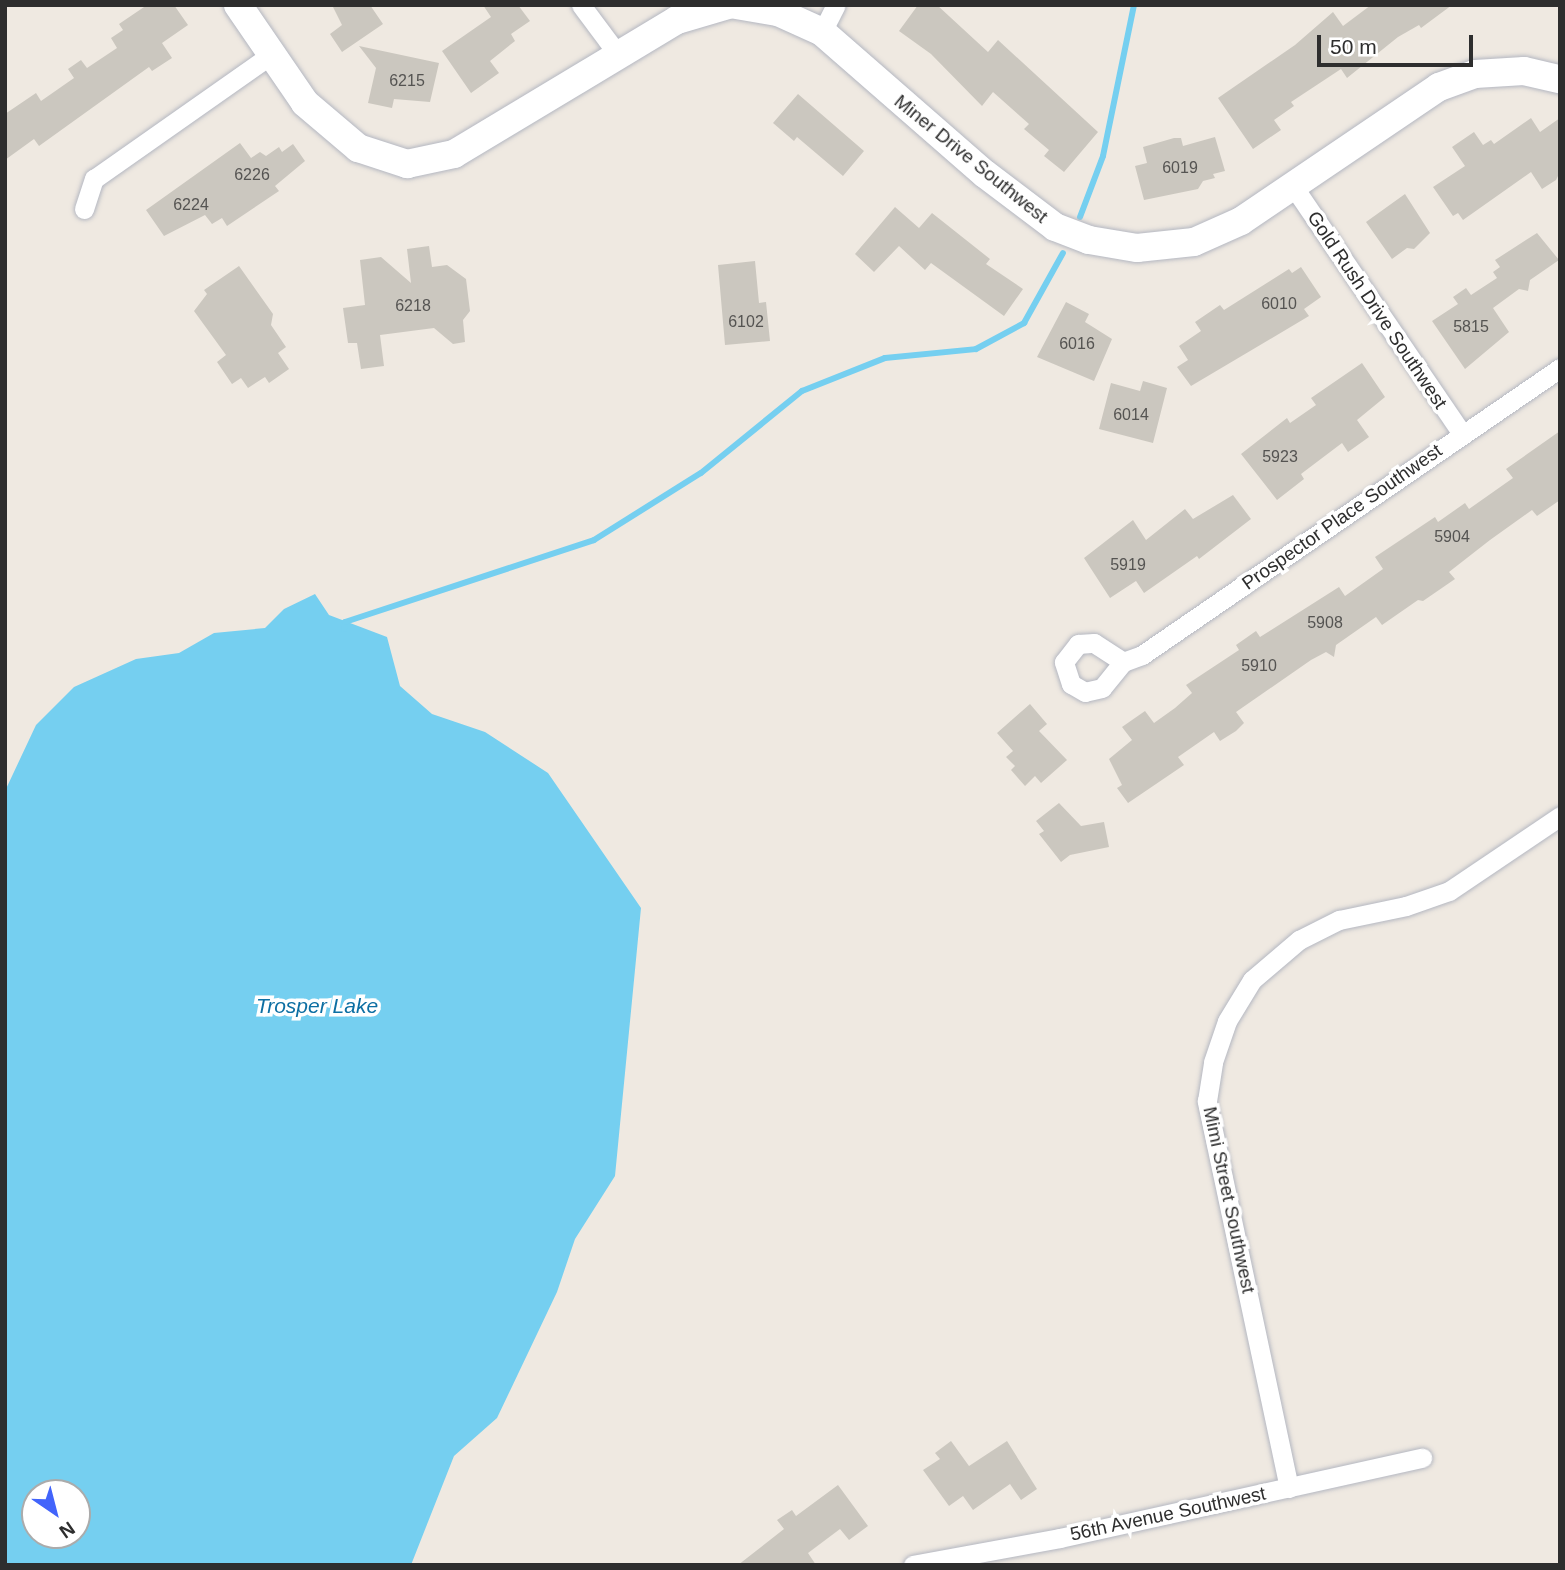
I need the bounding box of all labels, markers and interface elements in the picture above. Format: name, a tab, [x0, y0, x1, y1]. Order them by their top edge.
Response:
scale bar	[1320, 21, 1476, 65]
text: 50 m	[1330, 35, 1377, 58]
house number: 6215	[389, 71, 425, 91]
street label: Miner Drive Southwest	[890, 90, 1052, 228]
house number: 6019	[1162, 158, 1198, 178]
house number: 6226	[234, 165, 270, 185]
house number: 6224	[173, 195, 209, 215]
street label: Gold Rush Drive Southwest	[1302, 207, 1452, 413]
house number: 6010	[1261, 294, 1297, 314]
house number: 6218	[395, 296, 431, 316]
house number: 6102	[728, 312, 764, 332]
house number: 5815	[1453, 317, 1489, 337]
house number: 6016	[1059, 334, 1095, 354]
house number: 6014	[1113, 405, 1149, 425]
street label: Prospector Place Southwest	[1238, 439, 1446, 595]
house number: 5923	[1262, 447, 1298, 467]
house number: 5904	[1434, 527, 1470, 547]
house number: 5919	[1110, 555, 1146, 575]
house number: 5908	[1307, 613, 1343, 633]
house number: 5910	[1241, 656, 1277, 676]
water label: Trosper Lake	[256, 993, 378, 1019]
street label: Mimi Street Southwest	[1198, 1105, 1260, 1295]
north arrow	[21, 1479, 91, 1549]
street label: 56th Avenue Southwest	[1068, 1482, 1268, 1546]
text: N	[56, 1517, 79, 1543]

